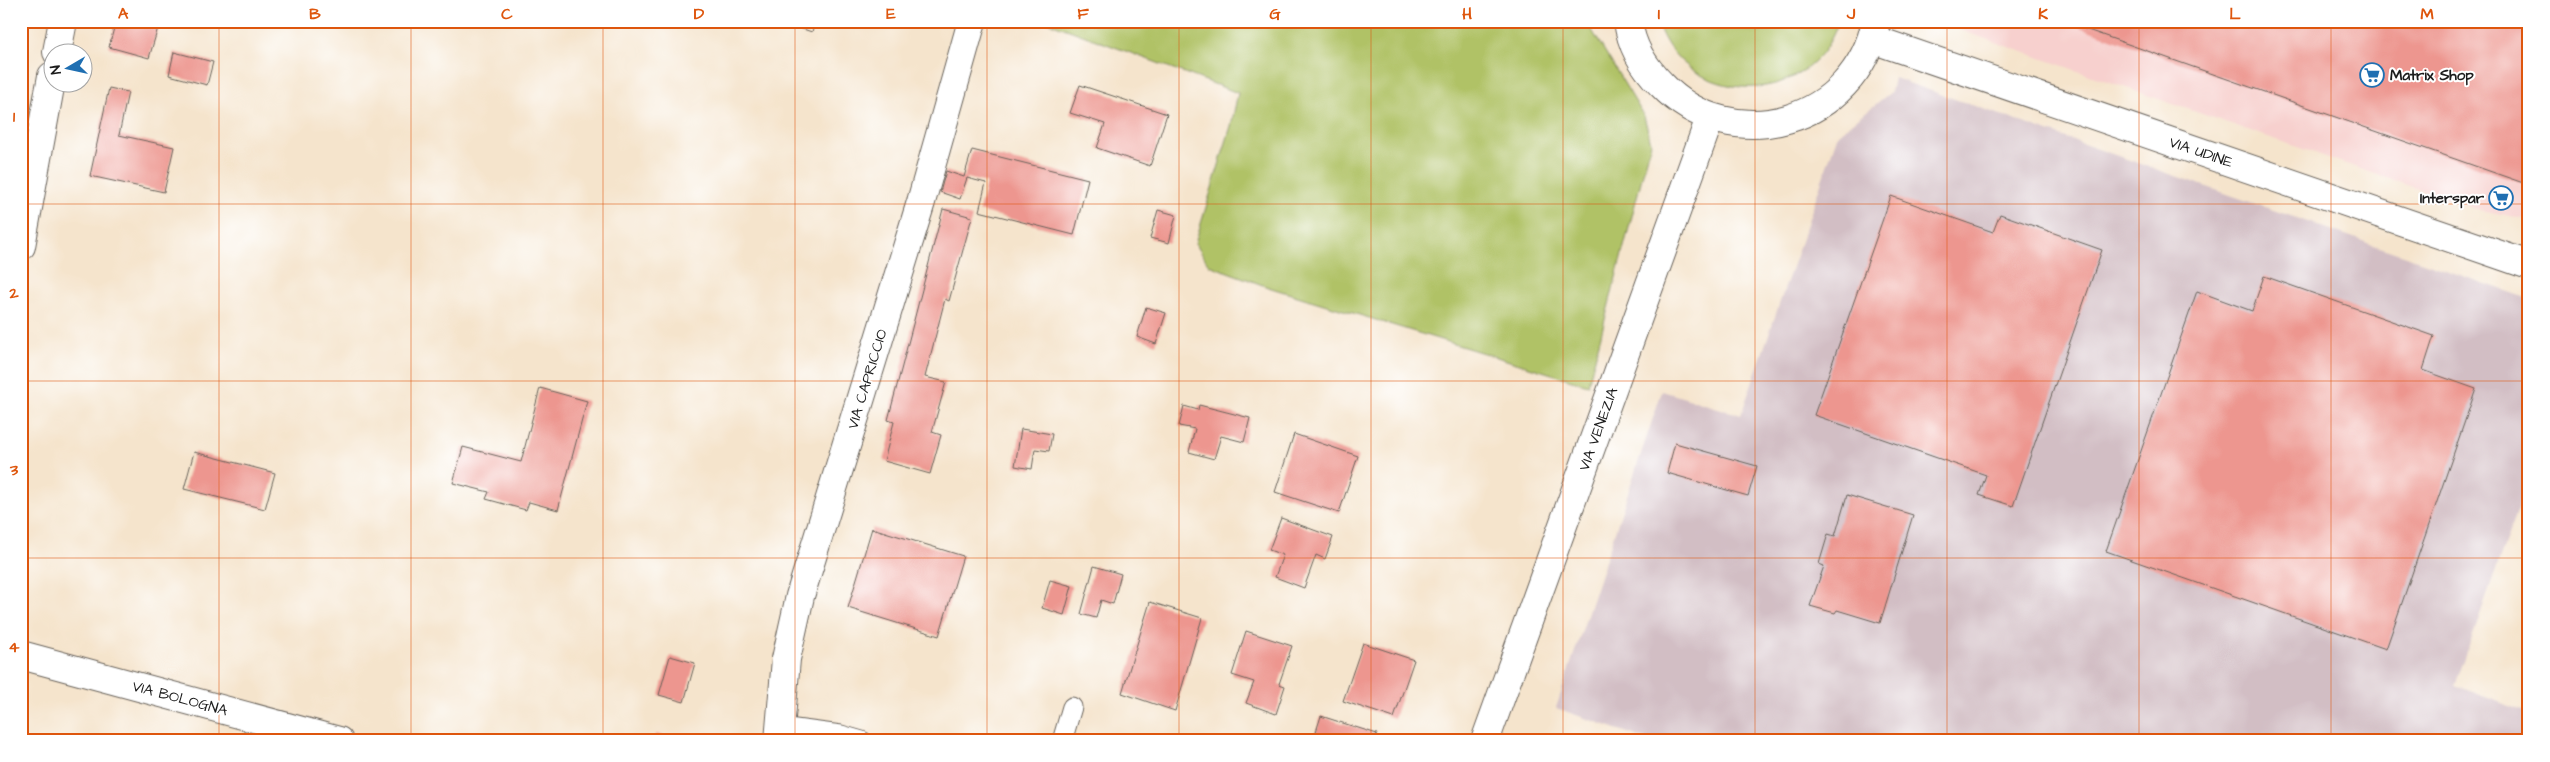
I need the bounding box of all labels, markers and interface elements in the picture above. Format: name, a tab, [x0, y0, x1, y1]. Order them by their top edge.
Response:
text: A	[118, 3, 129, 25]
text: B	[309, 3, 321, 25]
text: C	[501, 3, 513, 25]
text: D	[694, 3, 705, 25]
text: E	[886, 3, 896, 25]
text: F	[1077, 3, 1089, 25]
text: G	[1269, 3, 1281, 25]
text: H	[1462, 3, 1472, 25]
text: I	[1658, 3, 1660, 25]
text: J	[1846, 3, 1856, 25]
text: K	[2038, 3, 2048, 25]
text: L	[2229, 3, 2241, 25]
text: M	[2420, 3, 2434, 25]
north arrow	[42, 42, 92, 92]
supermarket icon: Matrix Shop	[2359, 62, 2385, 88]
text: N	[46, 64, 67, 76]
place label: Matrix Shop	[2390, 65, 2474, 86]
text: 1	[13, 106, 16, 128]
street label: VIA UDINE	[2166, 132, 2236, 173]
supermarket icon: Interspar	[2488, 185, 2514, 211]
place label: Interspar	[2420, 188, 2485, 209]
text: 2	[8, 282, 19, 304]
street label: VIA CAPRICCIO	[842, 327, 893, 432]
street label: VIA VENEZIA	[1574, 384, 1623, 474]
text: 3	[9, 459, 19, 481]
text: 4	[9, 636, 20, 658]
street label: VIA BOLOGNA	[130, 676, 230, 721]

